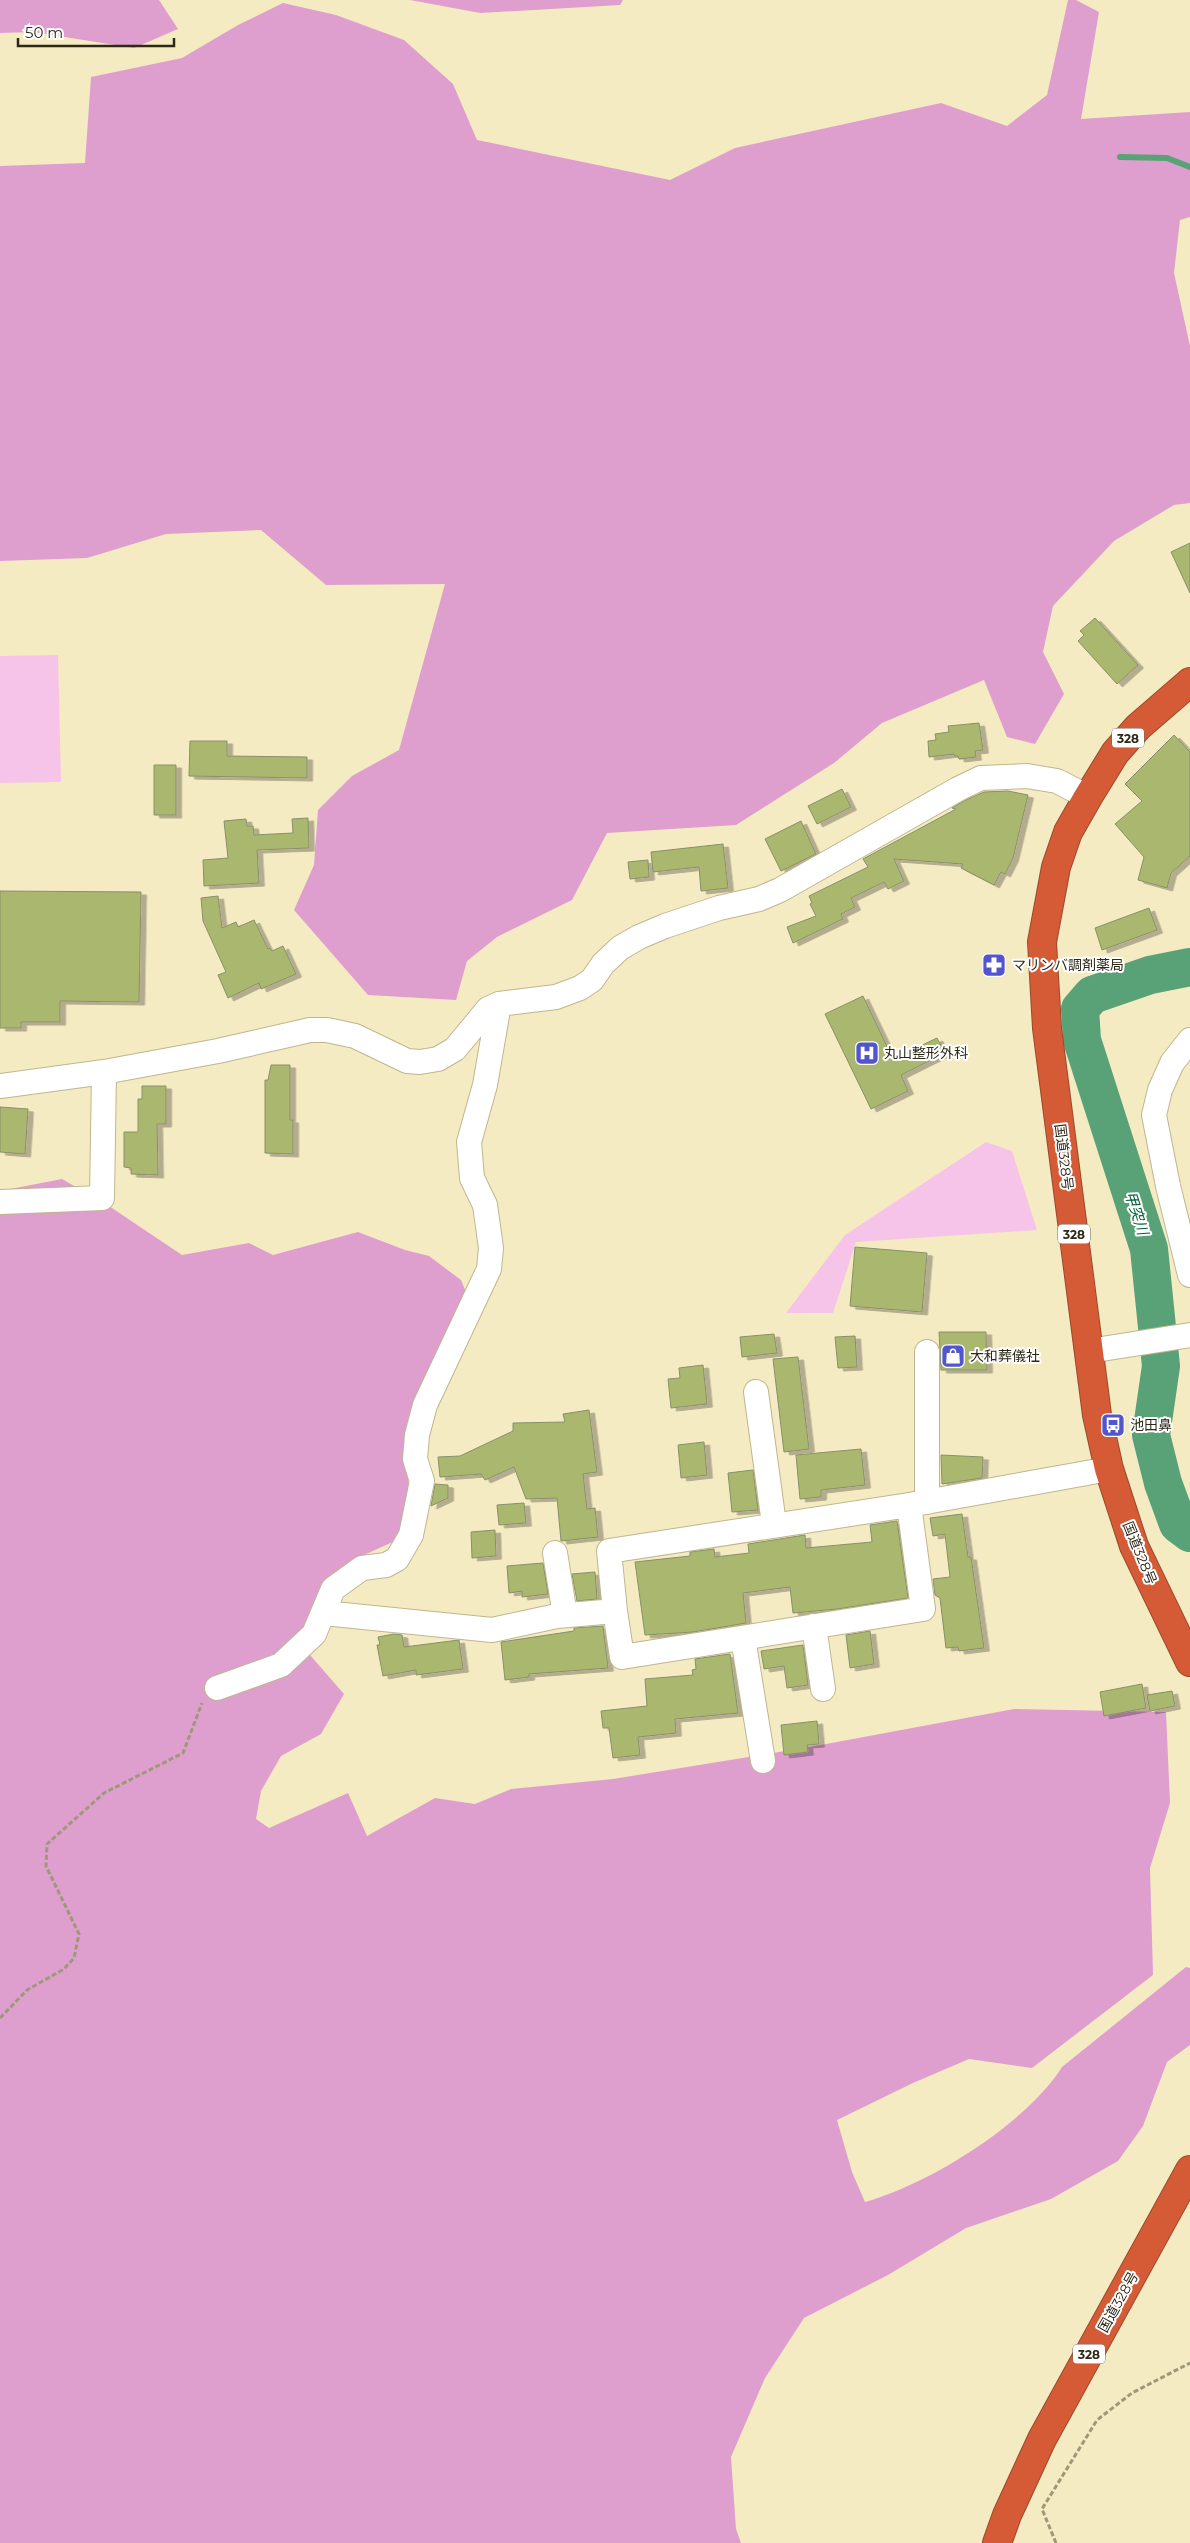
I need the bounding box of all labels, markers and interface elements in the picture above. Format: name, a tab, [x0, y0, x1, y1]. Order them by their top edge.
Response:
scale bar	[18, 15, 174, 47]
text: 50 m	[25, 23, 63, 42]
road number: 328	[1112, 728, 1144, 748]
pharmacy icon: マリンバ調剤薬局	[981, 952, 1007, 978]
place label: マリンバ調剤薬局	[1012, 956, 1124, 974]
hospital icon: 丸山整形外科	[854, 1040, 880, 1066]
place label: 丸山整形外科	[884, 1044, 968, 1062]
street label: 国道328号	[1051, 1123, 1077, 1191]
water label: 甲突川	[1121, 1189, 1154, 1239]
road number: 328	[1058, 1224, 1090, 1244]
shop icon: 大和葬儀社	[940, 1343, 966, 1369]
place label: 大和葬儀社	[970, 1347, 1040, 1365]
bus stop icon: 池田鼻	[1100, 1412, 1126, 1438]
place label: 池田鼻	[1130, 1416, 1172, 1434]
street label: 国道328号	[1119, 1519, 1161, 1587]
street label: 国道328号	[1094, 2268, 1142, 2336]
road number: 328	[1073, 2344, 1105, 2364]

